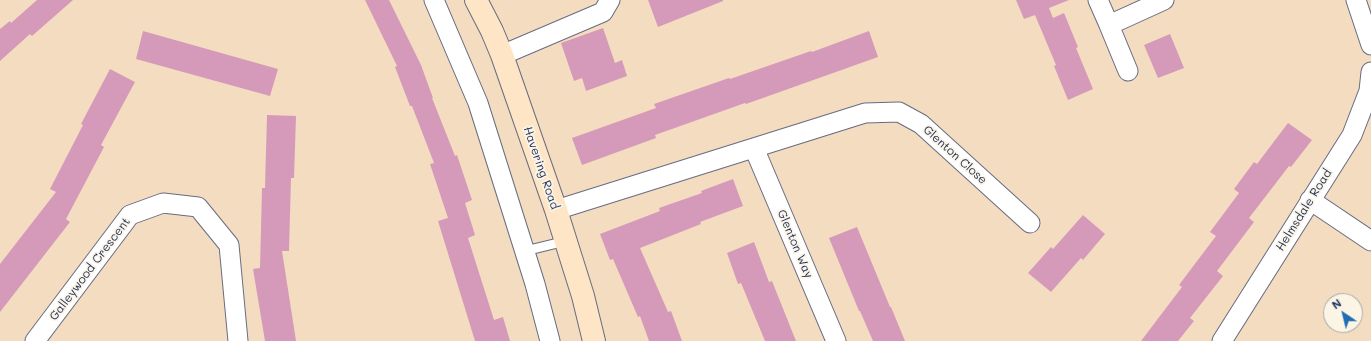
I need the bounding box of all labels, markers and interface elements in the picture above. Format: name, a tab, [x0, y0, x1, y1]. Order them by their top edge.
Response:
street label: Glenton Close	[920, 123, 990, 187]
street label: Havering Road	[520, 125, 562, 211]
street label: Helmsdale Road	[1273, 166, 1335, 254]
street label: Glenton Way	[774, 208, 816, 280]
street label: Galleywood Crescent	[47, 215, 133, 323]
north arrow	[1323, 293, 1363, 333]
text: N	[1329, 295, 1344, 312]

